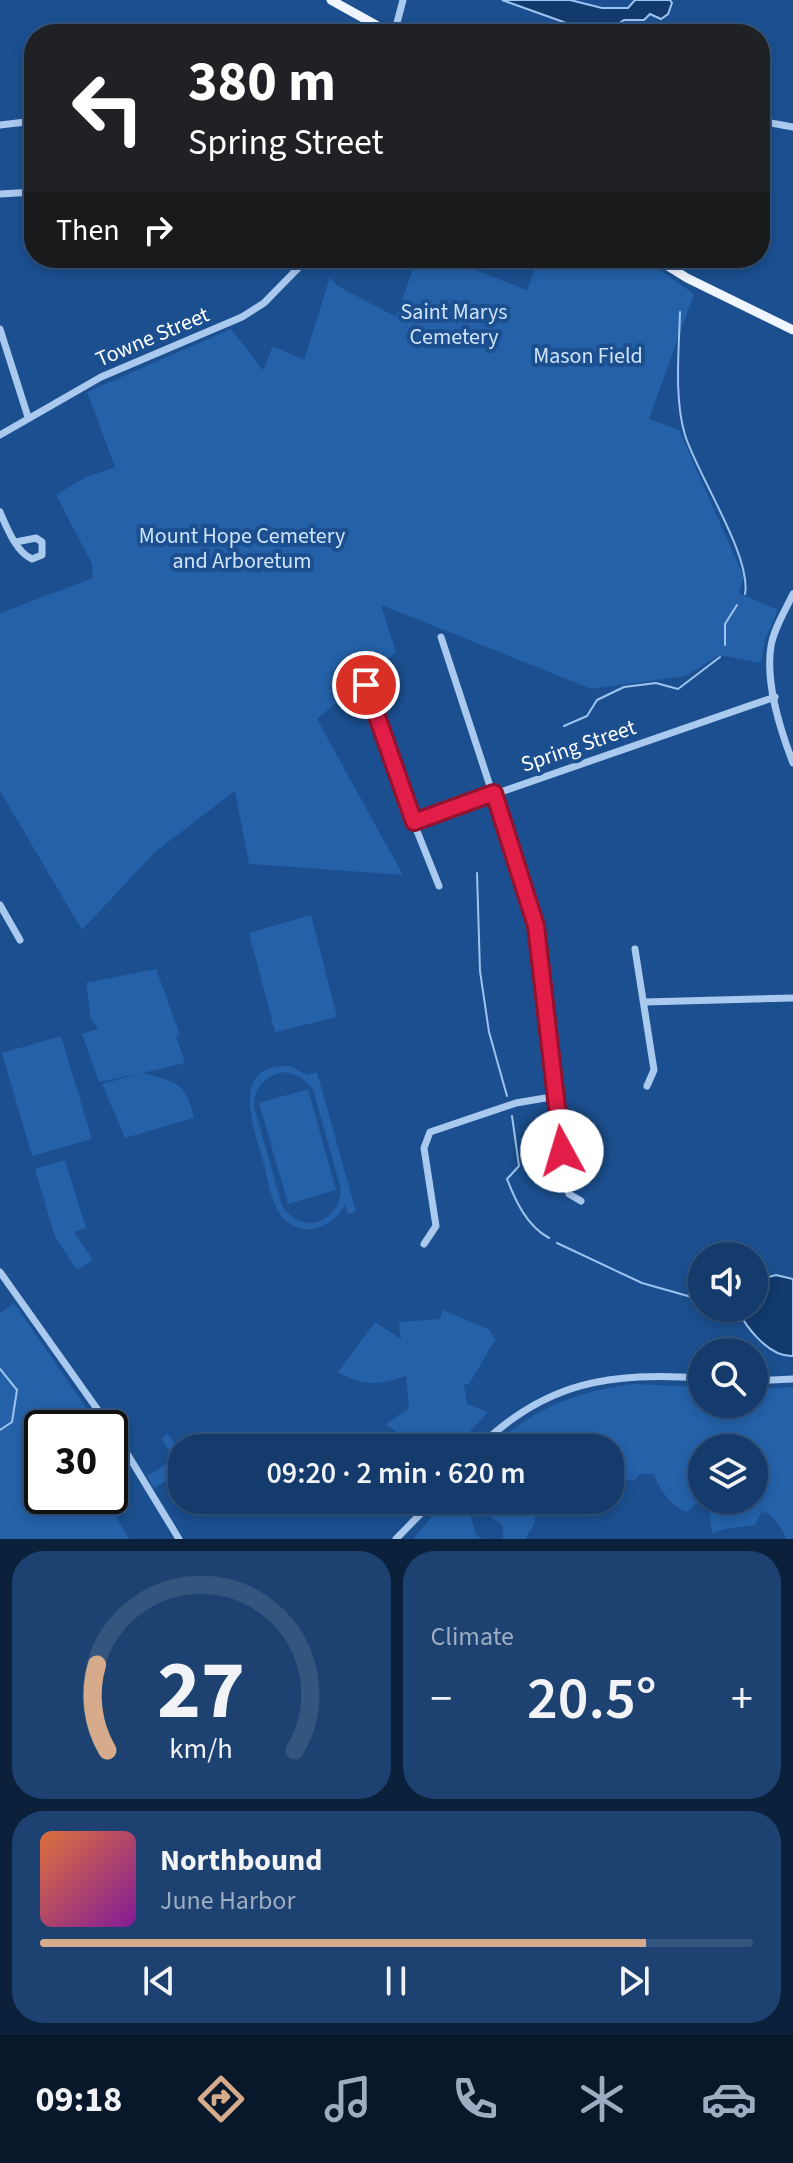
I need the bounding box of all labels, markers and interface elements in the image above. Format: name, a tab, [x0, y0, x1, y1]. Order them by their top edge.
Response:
text: 380 m	[188, 43, 336, 122]
icon: left	[56, 56, 160, 160]
text: Spring Street	[188, 117, 384, 168]
icon: right	[136, 208, 180, 252]
text: Then	[56, 209, 120, 252]
park label: Saint Marys Cemetery	[401, 296, 507, 353]
street label: Towne Street	[91, 298, 215, 375]
park label: Mason Field	[533, 340, 643, 372]
park label: Mount Hope Cemetery and Arboretum	[139, 520, 346, 577]
pin	[332, 651, 400, 719]
icon: arrive	[344, 663, 388, 707]
street label: Spring Street	[517, 711, 641, 781]
position arrow	[520, 1109, 604, 1193]
map controls	[688, 1242, 768, 1514]
button: sound	[688, 1242, 768, 1322]
button: search	[688, 1338, 768, 1418]
speed limit sign: 30	[24, 1410, 128, 1514]
button: layers	[688, 1434, 768, 1514]
text: 09:20 · 2 min · 620 m	[266, 1452, 526, 1495]
text: Climate	[431, 1618, 514, 1655]
text: 27	[157, 1632, 245, 1750]
text: 20.5°	[527, 1657, 657, 1742]
text: −	[431, 1668, 452, 1731]
text: +	[731, 1668, 753, 1731]
text: km/h	[170, 1729, 233, 1769]
text: Northbound	[160, 1839, 322, 1882]
text: June Harbor	[160, 1882, 296, 1919]
icon: previous	[137, 1959, 181, 2003]
icon: pause	[374, 1959, 418, 2003]
icon: next	[612, 1959, 656, 2003]
icon: directions	[193, 2071, 249, 2127]
icon: music	[320, 2071, 376, 2127]
icon: phone	[447, 2071, 503, 2127]
icon: climate	[574, 2071, 630, 2127]
icon: car	[701, 2071, 757, 2127]
text: 09:18	[36, 2074, 122, 2125]

